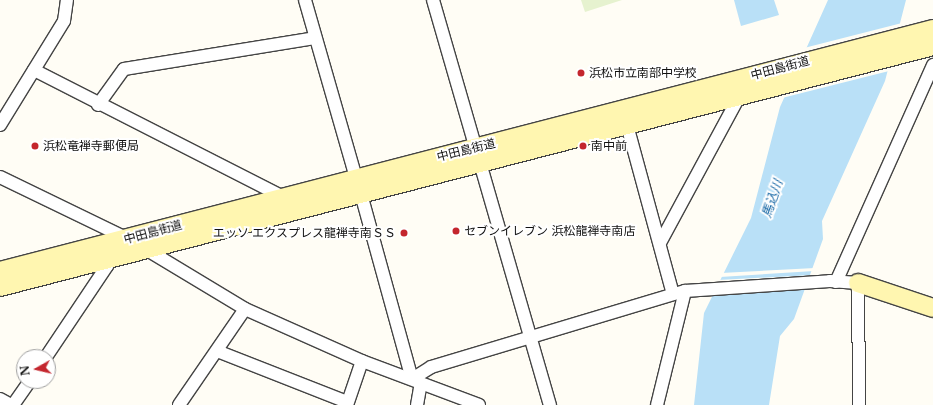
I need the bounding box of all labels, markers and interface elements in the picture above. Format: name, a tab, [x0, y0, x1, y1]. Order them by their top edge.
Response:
street label: 中田島街道	[749, 53, 811, 83]
place label: 浜松市立南部中学校	[589, 66, 697, 80]
marker: 浜松市立南部中学校	[576, 68, 586, 78]
street label: 中田島街道	[435, 136, 497, 164]
place label: 浜松竜禅寺郵便局	[43, 139, 139, 153]
place label: 南中前	[591, 139, 627, 153]
marker: 浜松竜禅寺郵便局	[30, 141, 40, 151]
marker: 南中前	[578, 141, 588, 151]
water label: 馬込川	[759, 178, 787, 220]
street label: 中田島街道	[122, 217, 184, 247]
place label: セブンイレブン 浜松龍禅寺南店	[464, 224, 635, 238]
place label: エッソ エクスプレス龍禅寺南ＳＳ	[213, 226, 396, 240]
marker: セブンイレブン 浜松龍禅寺南店	[451, 226, 461, 236]
marker: エッソ エクスプレス龍禅寺南ＳＳ	[399, 228, 409, 238]
north arrow	[16, 349, 56, 389]
text: N	[17, 364, 33, 377]

